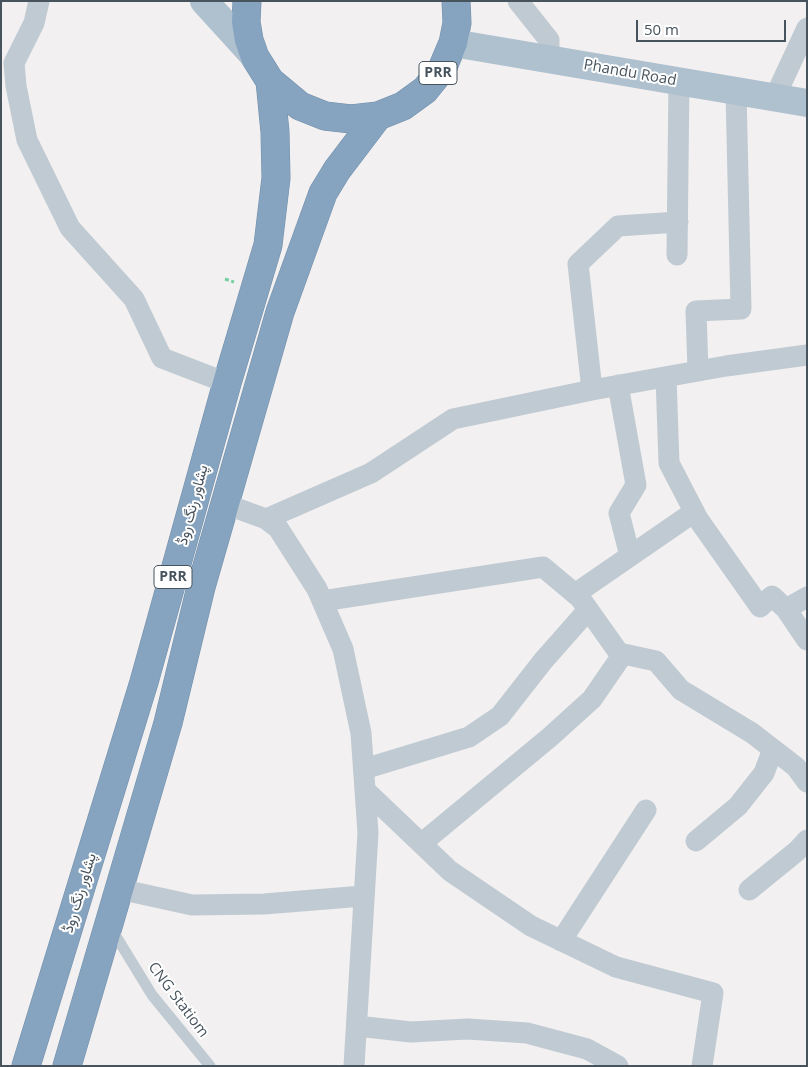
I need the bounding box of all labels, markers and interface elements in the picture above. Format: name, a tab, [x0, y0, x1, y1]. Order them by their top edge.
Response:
scale bar	[638, 10, 788, 42]
text: 50 m	[644, 19, 679, 39]
street label: Phandu Road	[582, 56, 678, 90]
road number: PRR	[419, 62, 457, 84]
street label: پشاور رنگ روڈ	[174, 463, 212, 547]
road number: PRR	[154, 566, 192, 588]
street label: پشاور رنگ روڈ	[59, 851, 101, 935]
street label: CNG Statiom	[144, 959, 212, 1041]

